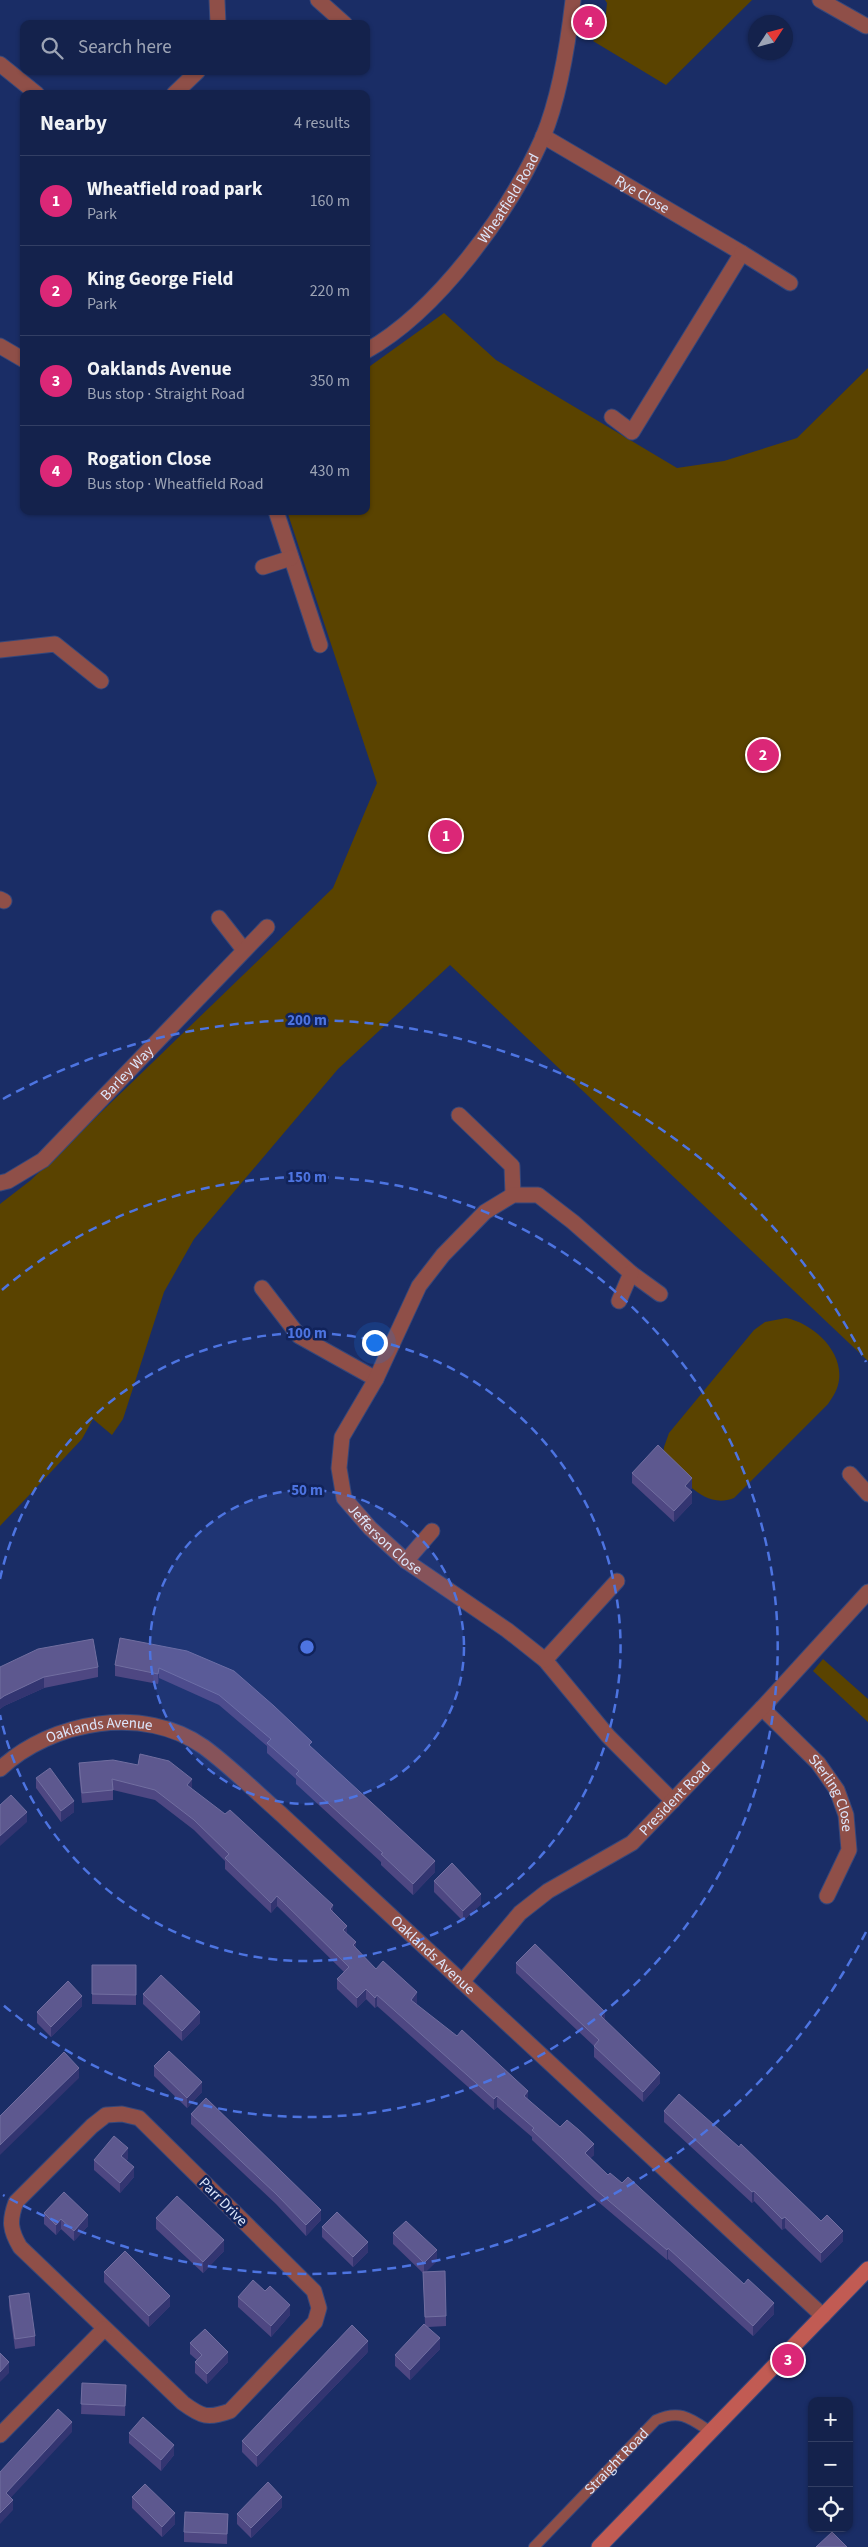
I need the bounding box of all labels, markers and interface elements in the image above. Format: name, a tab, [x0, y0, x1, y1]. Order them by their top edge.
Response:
pin: 4	[573, 3, 605, 41]
north arrow	[748, 15, 793, 60]
search box	[20, 20, 370, 75]
icon: search	[38, 34, 66, 62]
text: Search here	[78, 34, 172, 61]
text: Nearby	[40, 108, 107, 138]
text: 4 results	[294, 112, 350, 134]
street label: Wheatfield Road	[472, 150, 544, 248]
street label: Rye Close	[611, 170, 673, 219]
text: Wheatfield road park	[87, 176, 262, 203]
text: 1	[52, 190, 60, 212]
text: 160 m	[310, 190, 350, 212]
text: Park	[87, 203, 117, 225]
text: King George Field	[87, 266, 233, 293]
text: 2	[52, 280, 60, 302]
text: 220 m	[310, 280, 350, 302]
text: Park	[87, 293, 117, 315]
text: Oaklands Avenue	[87, 356, 232, 383]
text: 3	[52, 370, 60, 392]
text: 350 m	[310, 370, 350, 392]
text: Bus stop · Straight Road	[87, 383, 245, 405]
text: Rogation Close	[87, 446, 211, 473]
text: 4	[52, 460, 60, 482]
text: 430 m	[310, 460, 350, 482]
text: Bus stop · Wheatfield Road	[87, 473, 264, 495]
pin: 2	[747, 736, 779, 774]
pin: 1	[430, 817, 462, 855]
text: 200 m	[287, 1010, 327, 1031]
street label: Barley Way	[95, 1041, 158, 1105]
text: 150 m	[287, 1167, 327, 1188]
text: 100 m	[287, 1323, 327, 1344]
your location	[362, 1330, 388, 1356]
text: 50 m	[291, 1480, 323, 1501]
street label: Jefferson Close	[343, 1499, 427, 1580]
centre of rings	[298, 1638, 316, 1656]
street label: Oaklands Avenue	[42, 1712, 154, 1748]
street label: Sterling Close	[804, 1749, 858, 1833]
street label: President Road	[634, 1757, 715, 1840]
street label: Oaklands Avenue	[386, 1910, 480, 1999]
street label: Parr Drive	[194, 2173, 252, 2231]
pin: 3	[772, 2341, 804, 2379]
map controls	[808, 2397, 853, 2532]
button: +	[808, 2397, 853, 2442]
street label: Straight Road	[579, 2423, 653, 2499]
button: −	[808, 2442, 853, 2487]
button: locate	[808, 2487, 853, 2532]

